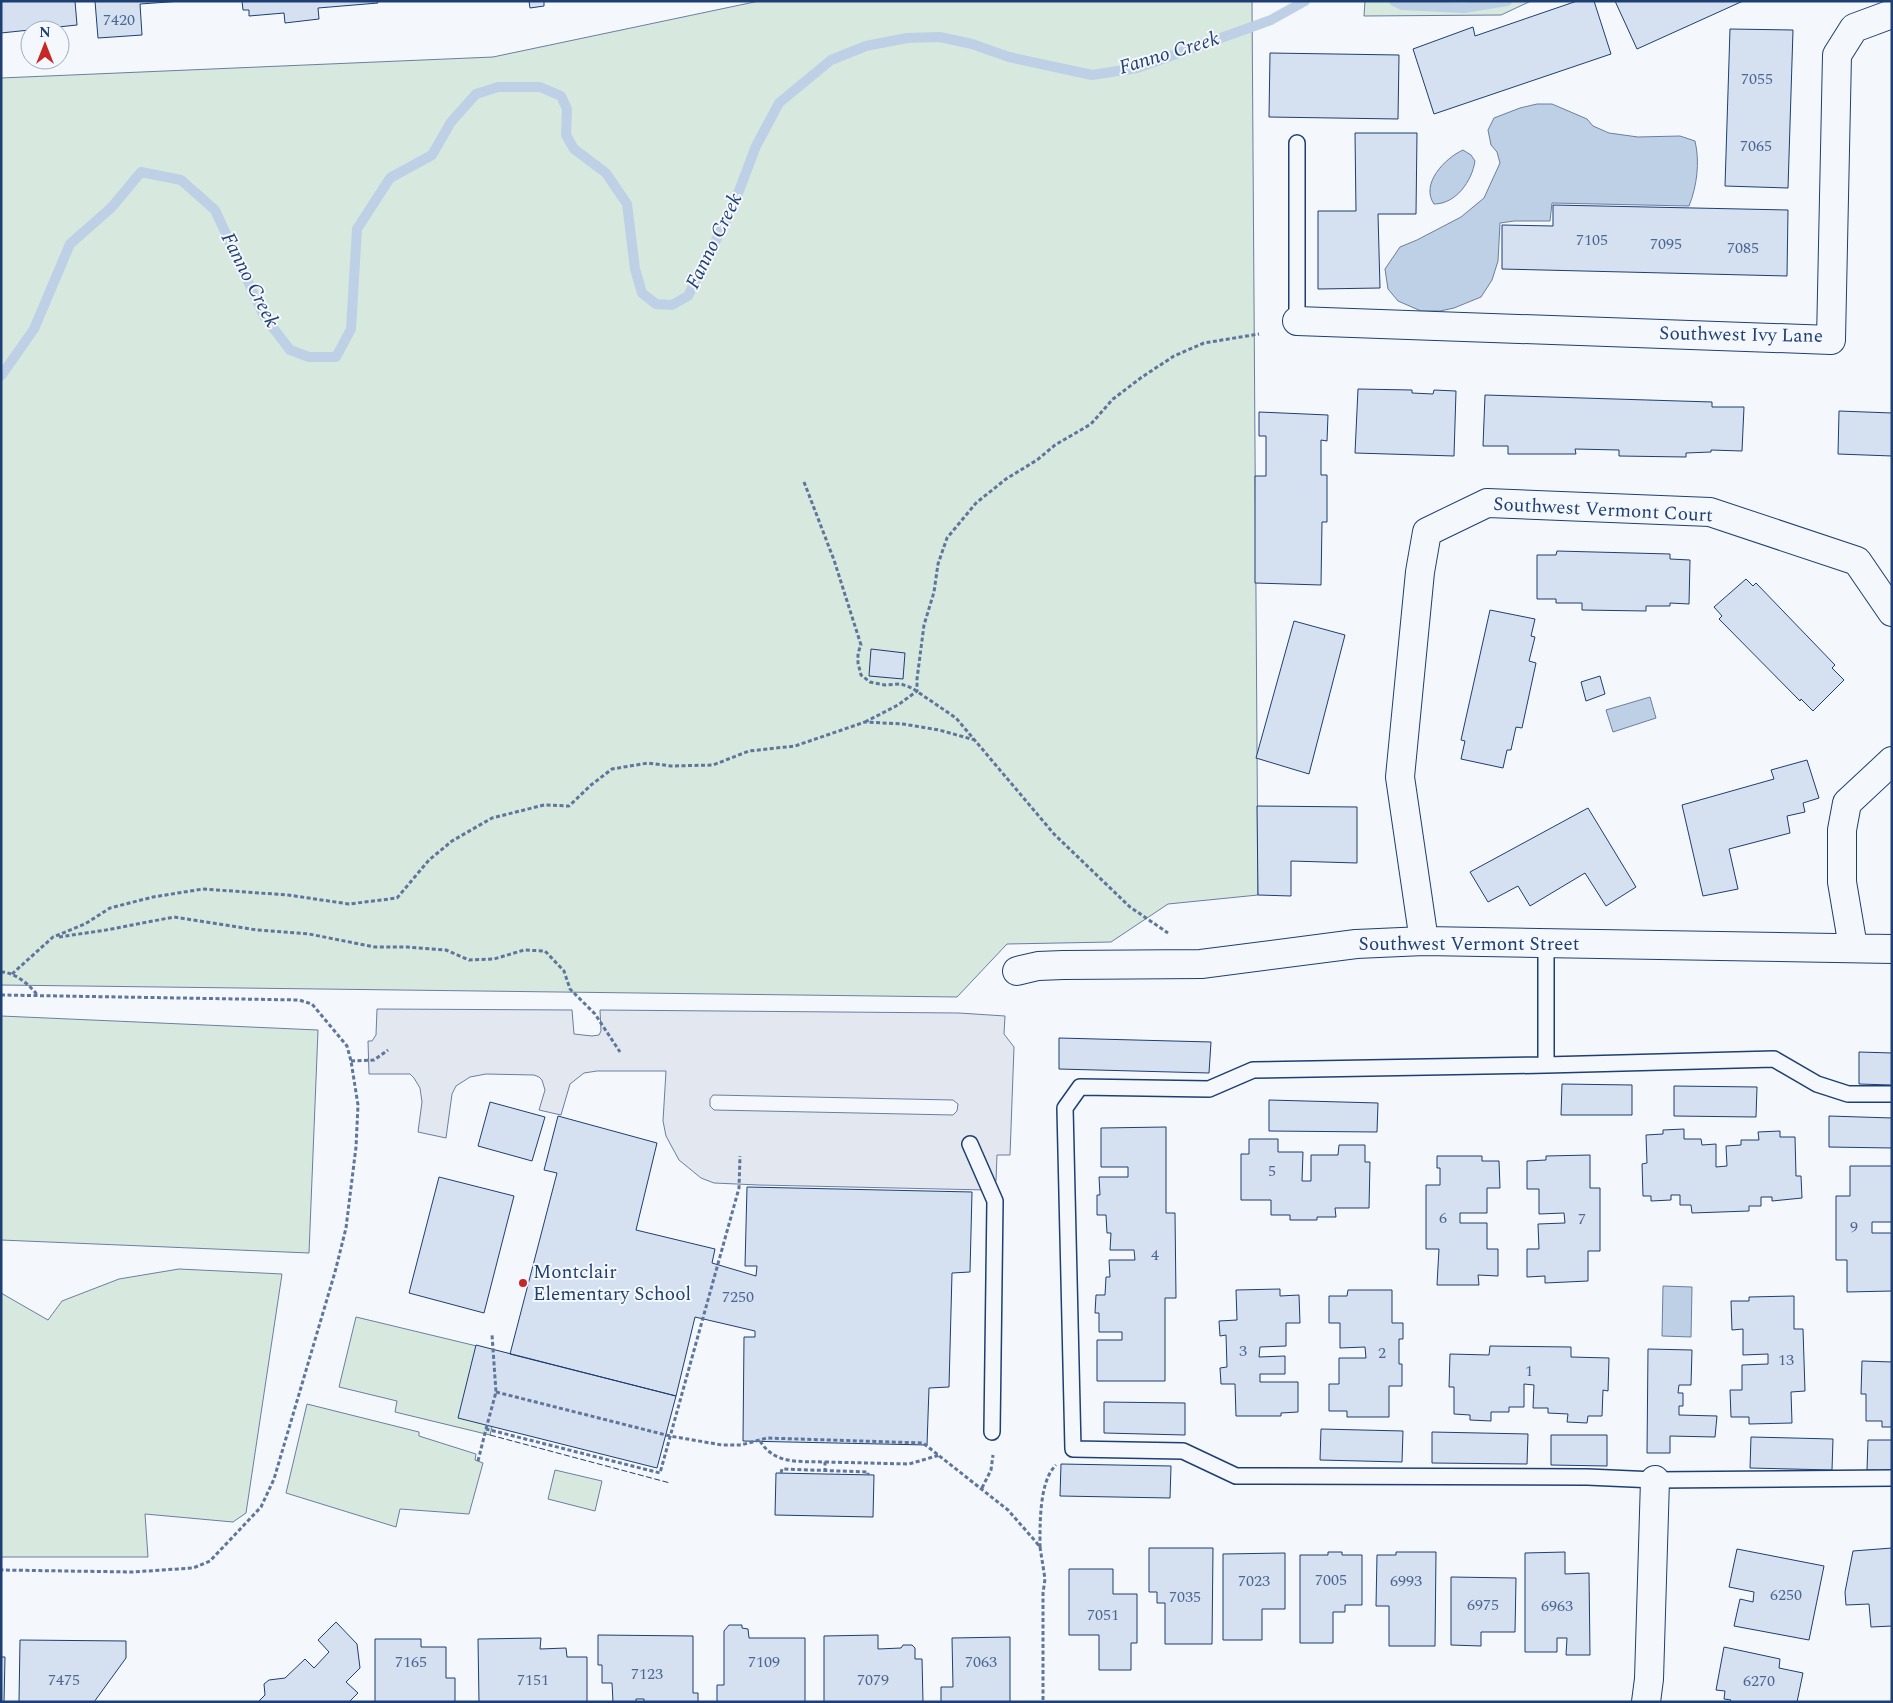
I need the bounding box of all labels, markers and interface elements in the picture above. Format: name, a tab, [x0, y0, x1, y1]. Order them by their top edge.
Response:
house number: 7420	[103, 8, 135, 32]
north arrow	[20, 20, 70, 70]
text: N	[39, 22, 51, 43]
water label: Fanno Creek	[1115, 23, 1224, 83]
house number: 7055	[1741, 67, 1773, 91]
house number: 7065	[1740, 134, 1772, 158]
water label: Fanno Creek	[678, 187, 750, 294]
water label: Fanno Creek	[213, 227, 287, 334]
house number: 7105	[1576, 228, 1608, 252]
house number: 7095	[1650, 232, 1682, 256]
house number: 7085	[1727, 236, 1759, 260]
street label: Southwest Ivy Lane	[1659, 319, 1823, 351]
street label: Southwest Vermont Court	[1492, 490, 1714, 530]
street label: Southwest Vermont Street	[1359, 930, 1580, 959]
house number: 5	[1268, 1159, 1276, 1183]
house number: 6	[1439, 1206, 1447, 1230]
house number: 7	[1578, 1207, 1586, 1231]
house number: 9	[1850, 1215, 1858, 1239]
house number: 4	[1151, 1243, 1159, 1267]
place label: Montclair Elementary School	[533, 1258, 691, 1309]
marker: Montclair Elementary School	[517, 1277, 529, 1289]
house number: 7250	[722, 1285, 754, 1309]
house number: 3	[1239, 1339, 1247, 1363]
house number: 2	[1378, 1341, 1386, 1365]
house number: 13	[1778, 1348, 1794, 1372]
house number: 1	[1525, 1359, 1533, 1383]
house number: 7005	[1315, 1568, 1347, 1592]
house number: 7023	[1238, 1569, 1270, 1593]
house number: 6993	[1390, 1569, 1422, 1593]
house number: 6250	[1770, 1583, 1802, 1607]
house number: 7035	[1169, 1585, 1201, 1609]
house number: 6975	[1467, 1593, 1499, 1617]
house number: 6963	[1541, 1594, 1573, 1618]
house number: 7051	[1087, 1603, 1119, 1627]
house number: 7165	[395, 1650, 427, 1674]
house number: 7109	[748, 1650, 780, 1674]
house number: 7063	[965, 1650, 997, 1674]
house number: 7123	[631, 1662, 663, 1686]
house number: 7475	[48, 1668, 80, 1692]
house number: 7151	[517, 1668, 549, 1692]
house number: 7079	[857, 1668, 889, 1692]
house number: 6270	[1743, 1669, 1775, 1693]

